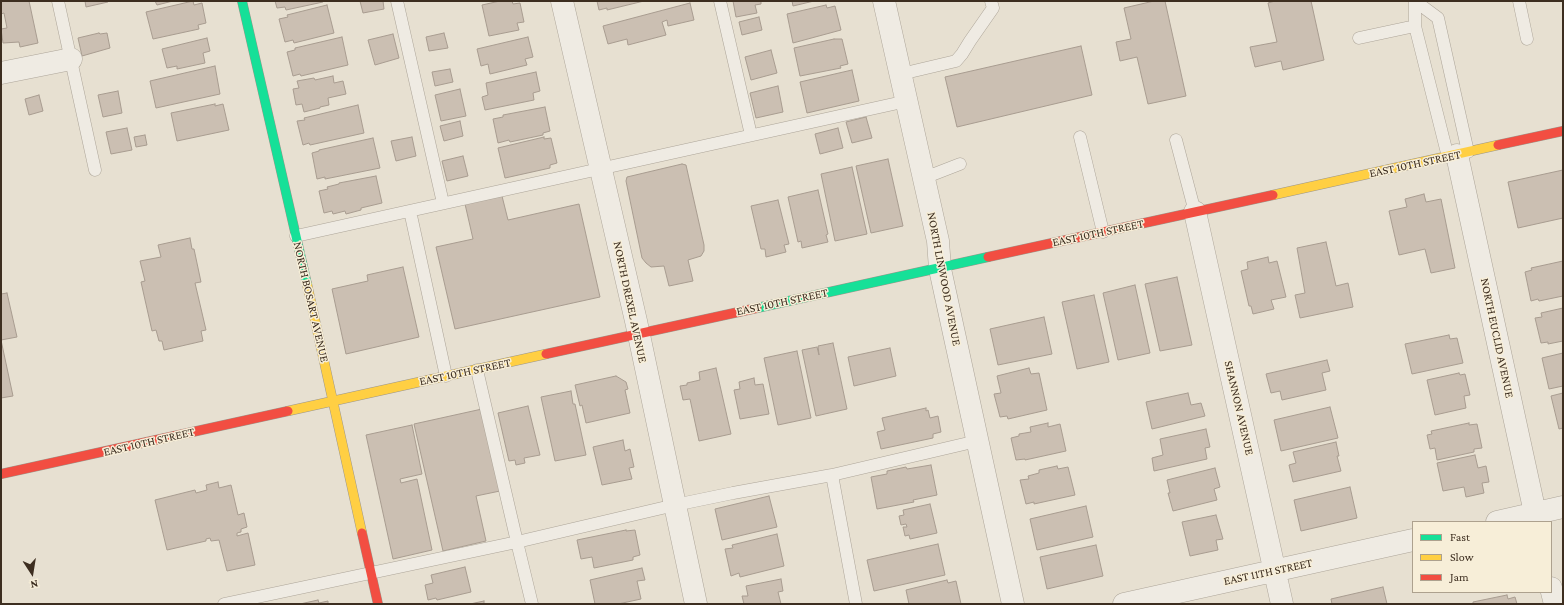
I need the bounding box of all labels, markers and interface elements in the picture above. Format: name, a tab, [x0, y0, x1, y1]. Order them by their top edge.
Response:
street label: EAST 10TH STREET	[1368, 147, 1462, 181]
street label: NORTH LINWOOD AVENUE	[924, 211, 964, 347]
street label: EAST 10TH STREET	[1051, 216, 1145, 250]
street label: NORTH BOSART AVENUE	[290, 240, 332, 364]
street label: NORTH DREXEL AVENUE	[610, 240, 650, 364]
street label: NORTH EUCLID AVENUE	[1477, 277, 1517, 399]
street label: EAST 10TH STREET	[735, 285, 829, 319]
street label: EAST 10TH STREET	[418, 355, 512, 389]
street label: SHANNON AVENUE	[1221, 359, 1257, 457]
street label: EAST 10TH STREET	[102, 425, 196, 459]
legend	[1412, 521, 1552, 593]
text: Fast	[1450, 530, 1470, 544]
text: Slow	[1450, 550, 1474, 564]
north arrow	[12, 553, 52, 593]
street label: EAST 11TH STREET	[1222, 556, 1314, 588]
text: Jam	[1450, 570, 1469, 584]
text: N	[30, 578, 39, 591]

